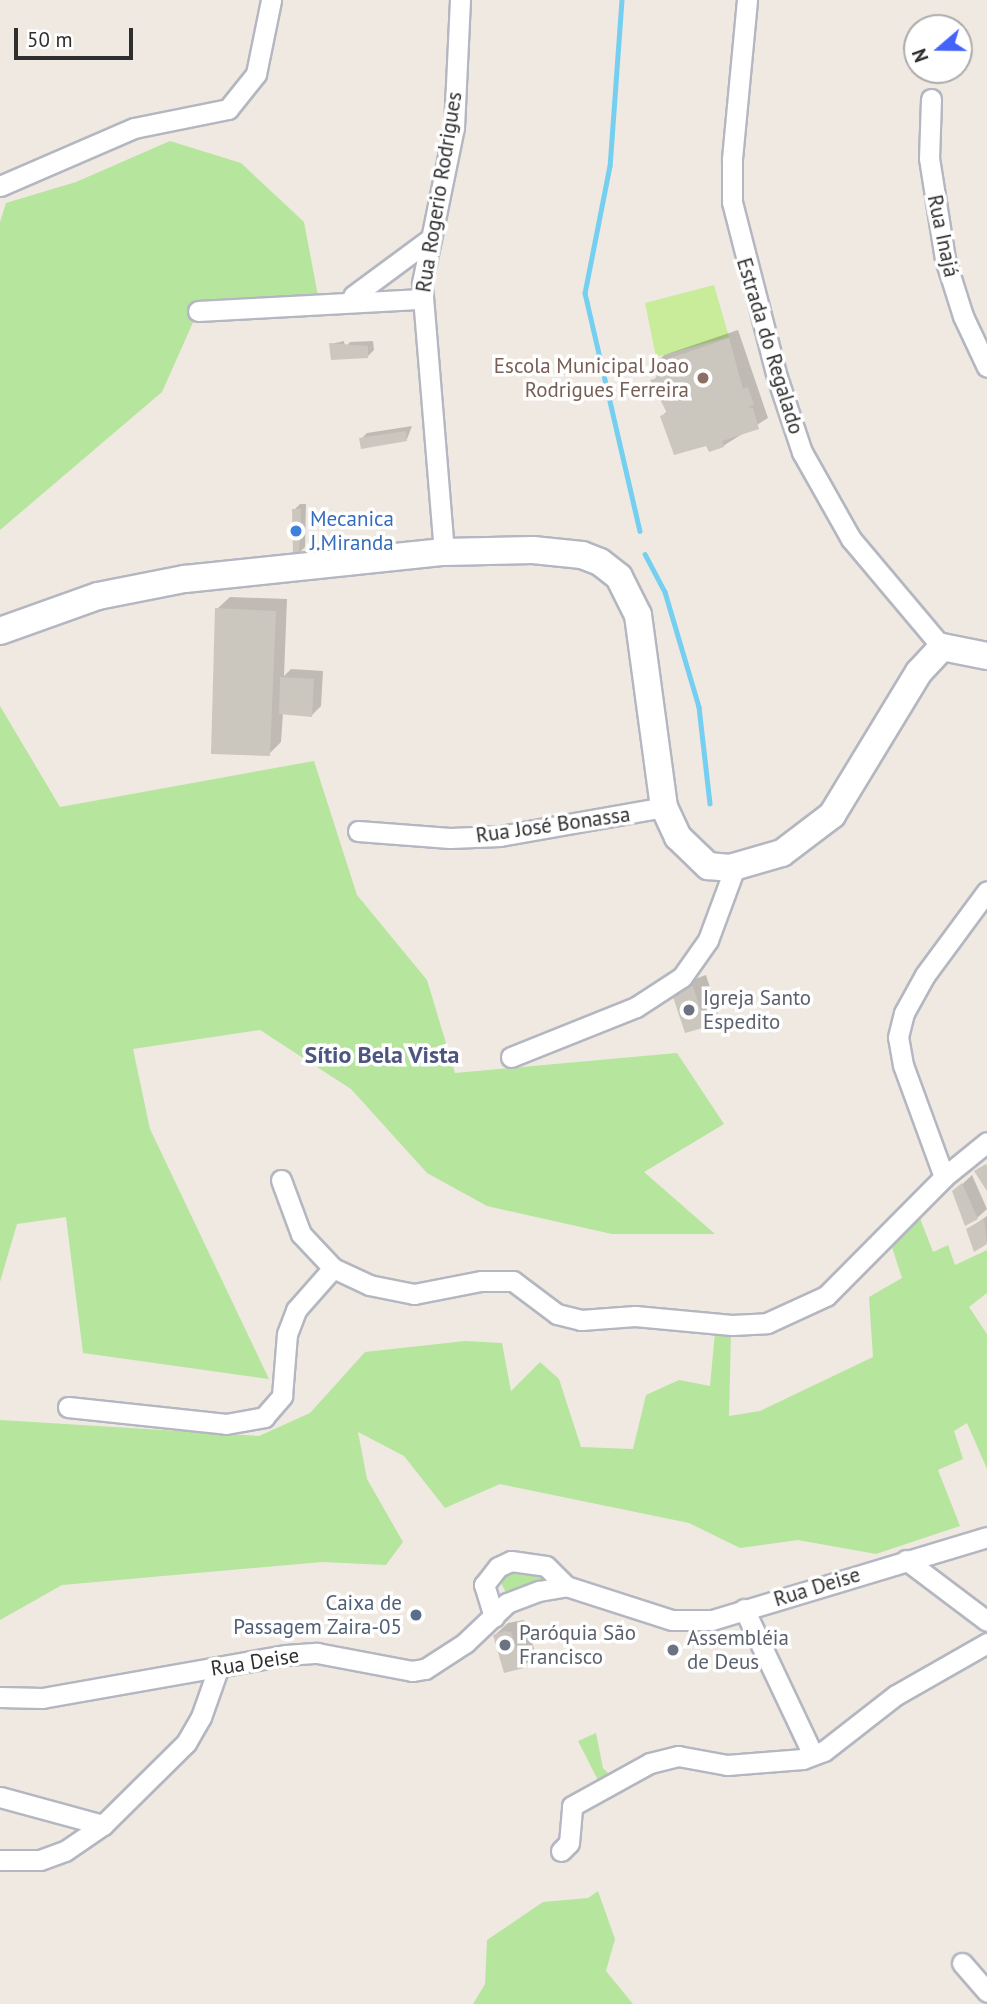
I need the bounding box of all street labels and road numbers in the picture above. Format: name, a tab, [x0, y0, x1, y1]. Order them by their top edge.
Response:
street label: Rua Rogerio Rodrigues	[411, 90, 467, 294]
street label: Rua Inajá	[922, 192, 964, 280]
street label: Estrada do Regalado	[731, 255, 809, 437]
street label: Rua José Bonassa	[474, 802, 632, 848]
street label: Rua Deise	[771, 1562, 863, 1612]
street label: Rua Deise	[209, 1643, 301, 1681]

